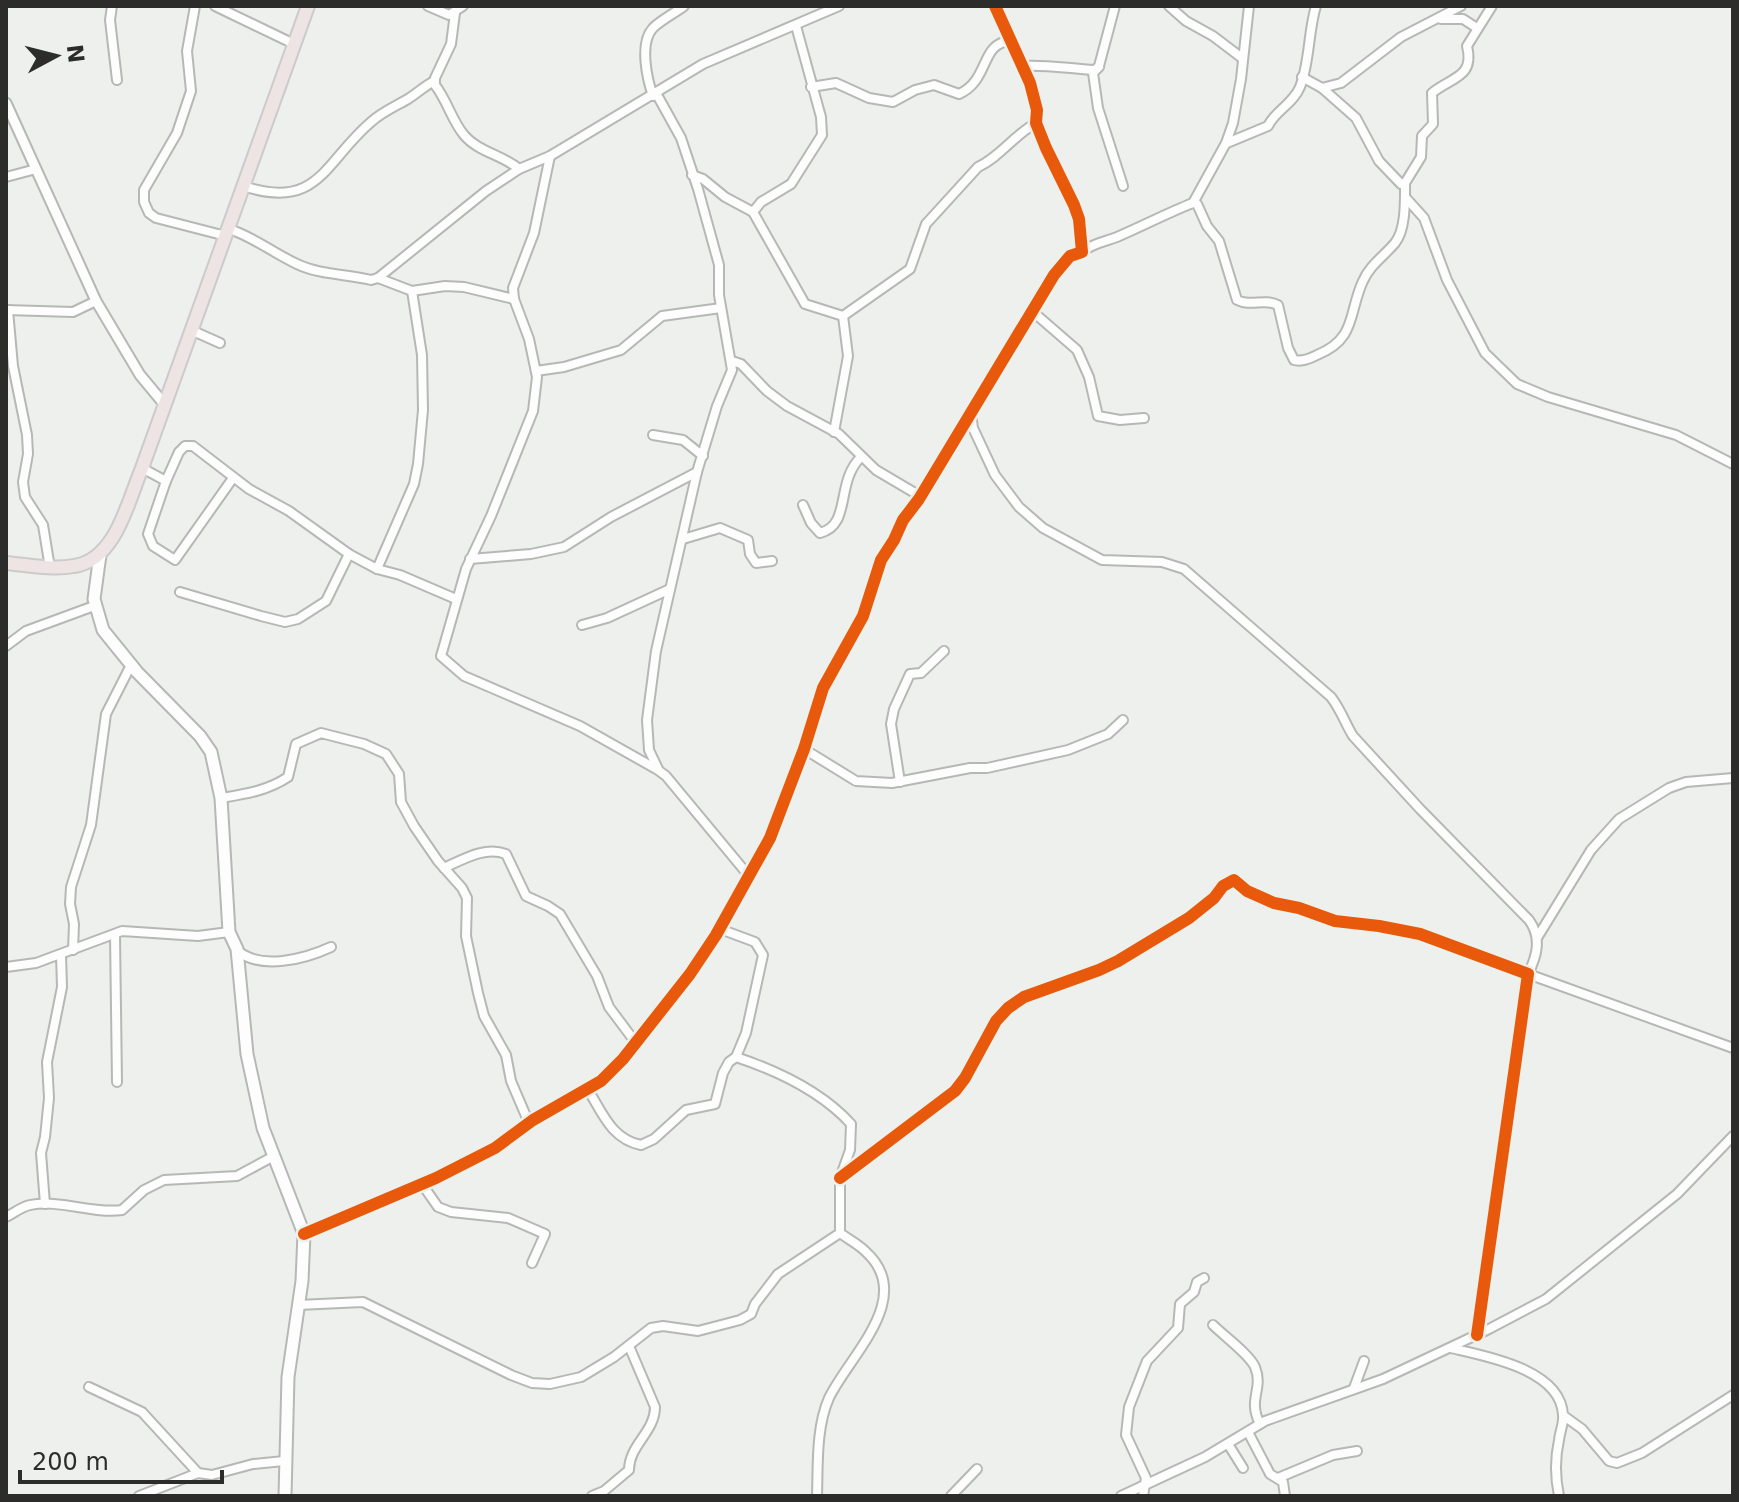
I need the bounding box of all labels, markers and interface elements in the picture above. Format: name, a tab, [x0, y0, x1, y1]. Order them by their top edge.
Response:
north arrow	[16, 16, 96, 96]
text: N	[62, 43, 89, 64]
scale bar	[20, 1434, 222, 1484]
text: 200 m	[32, 1448, 109, 1476]

